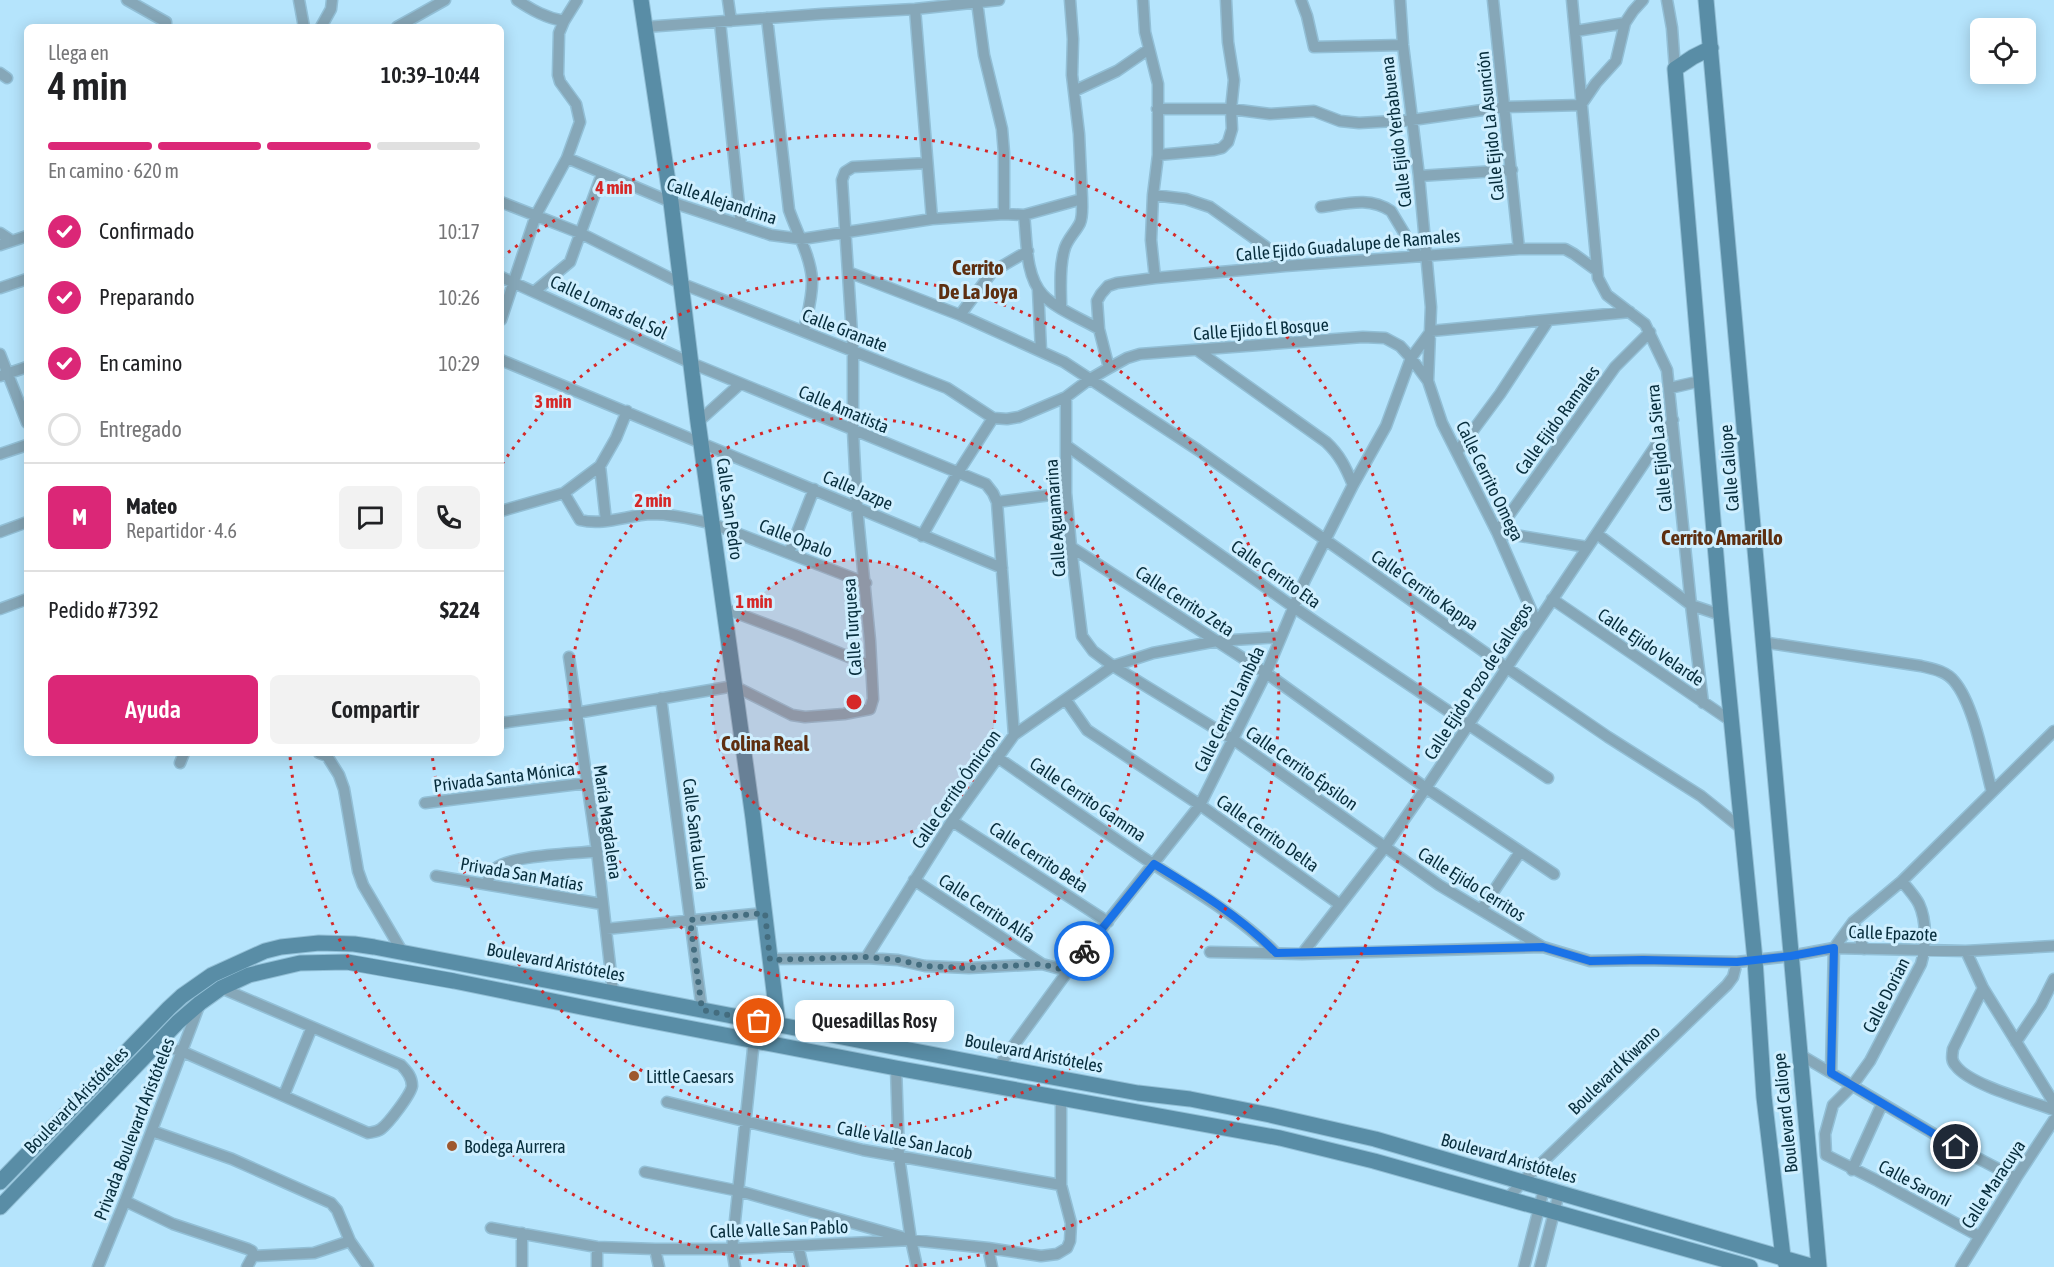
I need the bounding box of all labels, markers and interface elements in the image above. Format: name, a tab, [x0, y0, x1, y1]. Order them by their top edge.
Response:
map controls	[1970, 18, 2036, 84]
button: locate	[1970, 18, 2036, 84]
text: Llega en	[48, 41, 109, 64]
street label: Calle Ejido La Asunción	[1472, 50, 1508, 202]
street label: Calle Ejido Yerbabuena	[1376, 55, 1416, 209]
text: 10:39–10:44	[381, 62, 480, 88]
text: 4 min	[48, 64, 128, 108]
text: En camino · 620 m	[48, 159, 179, 182]
street label: Calle Alejandrina	[664, 173, 780, 229]
text: 4 min	[595, 177, 633, 198]
icon: check	[48, 215, 81, 248]
text: Confirmado	[99, 218, 194, 244]
text: 10:17	[438, 220, 480, 243]
street label: Calle Ejido Guadalupe de Ramales	[1235, 225, 1461, 265]
district label: Cerrito De La Joya	[938, 255, 1018, 303]
street label: Calle Lomas del Sol	[547, 271, 671, 343]
icon: check	[48, 281, 81, 314]
text: Preparando	[99, 284, 195, 310]
text: 10:26	[438, 286, 480, 309]
street label: Calle Granate	[799, 304, 891, 356]
street label: Calle Ejido El Bosque	[1193, 314, 1329, 344]
icon: check	[48, 347, 81, 380]
text: En camino	[99, 350, 182, 376]
text: 10:29	[438, 352, 480, 375]
street label: Calle Ejido Ramales	[1510, 361, 1604, 479]
street label: Calle Amatista	[796, 381, 892, 437]
street label: Calle Ejido La Sierra	[1642, 383, 1676, 513]
text: 3 min	[535, 391, 572, 412]
text: Entregado	[99, 416, 182, 442]
street label: Calle Cerrito Omega	[1452, 418, 1528, 544]
street label: Calle Caliope	[1715, 424, 1743, 512]
street label: Calle San Pedro	[712, 457, 748, 561]
street label: Calle Aguamarina	[1040, 458, 1070, 578]
street label: Calle Jazpe	[820, 466, 896, 514]
button: chat	[339, 486, 402, 549]
button: phone	[417, 486, 480, 549]
text: 2 min	[635, 490, 672, 511]
text: Mateo	[126, 493, 177, 519]
text: M	[72, 504, 87, 530]
street label: Calle Opalo	[756, 514, 836, 562]
text: Repartidor · 4.6	[126, 519, 237, 542]
district label: Cerrito Amarillo	[1661, 525, 1783, 549]
street label: Calle Cerrito Eta	[1227, 535, 1325, 613]
street label: Calle Cerrito Kappa	[1367, 545, 1483, 635]
street label: Calle Cerrito Zeta	[1132, 561, 1238, 641]
street label: Calle Turquesa	[838, 578, 866, 676]
text: 1 min	[736, 591, 773, 612]
text: Pedido #7392	[48, 597, 159, 623]
text: $224	[440, 597, 480, 623]
street label: Calle Ejido Pozo de Gallegos	[1419, 599, 1537, 763]
street label: Calle Ejido Velarde	[1594, 604, 1708, 690]
street label: Calle Cerrito Lambda	[1189, 643, 1269, 775]
button: Ayuda	[48, 675, 258, 744]
button: Compartir	[270, 675, 480, 744]
centre of rings	[844, 692, 864, 712]
street label: Calle Cerrito Épsilon	[1242, 722, 1362, 814]
street label: Calle Cerrito Ómicron	[907, 726, 1005, 852]
district label: Colina Real	[721, 731, 809, 755]
street label: Calle Cerrito Gamma	[1026, 752, 1150, 846]
street label: Privada Santa Mónica	[432, 758, 576, 796]
street label: María Magdalena	[590, 763, 626, 881]
street label: Calle Santa Lucía	[679, 777, 713, 891]
street label: Calle Cerrito Delta	[1213, 790, 1323, 876]
street label: Calle Cerrito Beta	[986, 817, 1092, 897]
street label: Calle Ejido Cerritos	[1414, 843, 1530, 925]
street label: Privada San Matías	[459, 853, 585, 895]
street label: Calle Cerrito Alfa	[935, 869, 1039, 947]
courier	[1054, 921, 1114, 981]
street label: Calle Epazote	[1848, 921, 1938, 945]
icon: bike	[1068, 935, 1101, 968]
street label: Boulevard Aristóteles	[485, 938, 627, 986]
street label: Calle Dorian	[1858, 954, 1914, 1036]
pin	[733, 995, 784, 1046]
callout: Quesadillas Rosy	[795, 1000, 954, 1042]
icon: bag	[742, 1004, 775, 1037]
text: Quesadillas Rosy	[812, 1009, 937, 1032]
street label: Boulevard Kiwano	[1564, 1021, 1664, 1119]
street label: Boulevard Aristóteles	[963, 1029, 1105, 1077]
street label: Privada Boulevard Aristóteles	[89, 1035, 179, 1223]
street label: Boulevard Aristóteles	[20, 1042, 132, 1158]
street label: Boulevard Calíope	[1768, 1052, 1802, 1174]
place label: Little Caesars	[646, 1066, 734, 1087]
marker: Little Caesars	[627, 1069, 641, 1083]
street label: Calle Valle San Jacob	[835, 1117, 975, 1163]
pin	[1930, 1121, 1981, 1172]
street label: Boulevard Aristóteles	[1439, 1129, 1579, 1187]
icon: home	[1939, 1130, 1972, 1163]
place label: Bodega Aurrera	[464, 1136, 566, 1157]
street label: Calle Maracuya	[1957, 1136, 2029, 1232]
marker: Bodega Aurrera	[445, 1139, 459, 1153]
street label: Calle Saroni	[1875, 1155, 1955, 1211]
street label: Calle Valle San Pablo	[709, 1216, 849, 1242]

